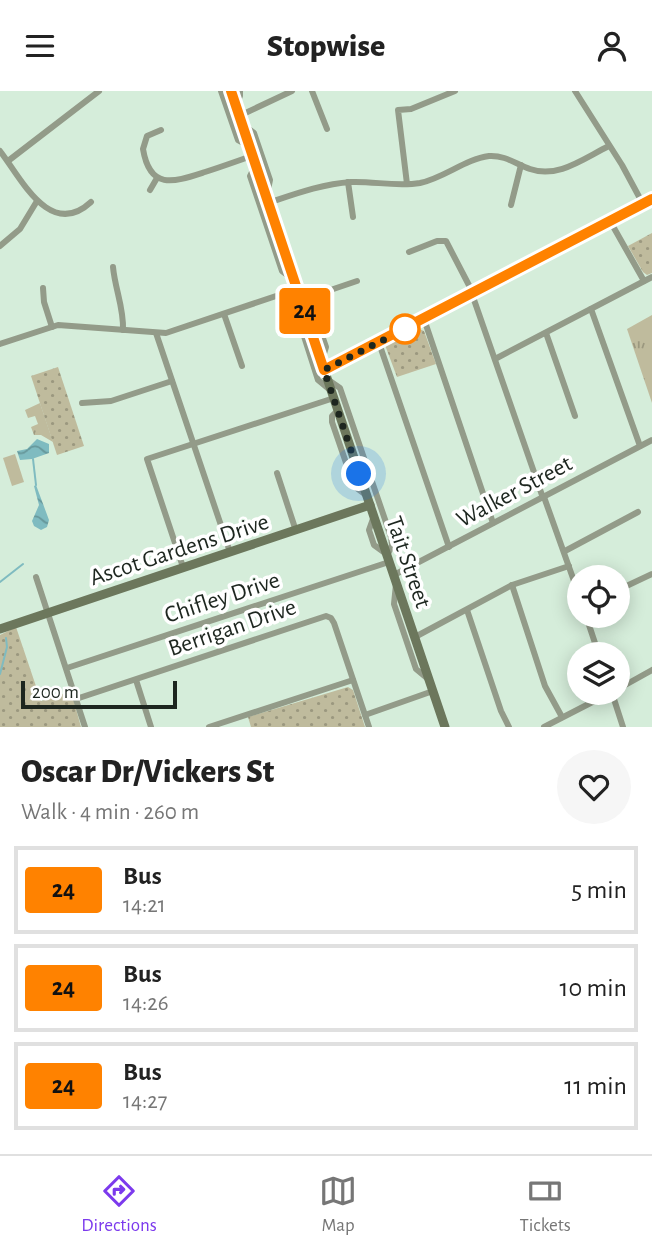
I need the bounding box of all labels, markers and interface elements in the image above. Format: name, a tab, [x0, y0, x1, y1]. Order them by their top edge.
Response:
icon: menu	[21, 27, 59, 65]
icon: person	[593, 27, 631, 65]
text: Stopwise	[267, 30, 385, 62]
line badge: 24	[274, 288, 336, 334]
text: 24	[293, 299, 317, 323]
unlabelled marker	[390, 314, 420, 344]
street label: Walker Street	[453, 451, 576, 532]
your location	[341, 456, 376, 491]
street label: Ascot Gardens Drive	[87, 510, 272, 590]
street label: Tait Street	[381, 513, 435, 612]
map controls	[567, 565, 630, 705]
button: locate	[567, 565, 630, 628]
street label: Chifley Drive	[162, 568, 283, 628]
street label: Berrigan Drive	[165, 595, 299, 661]
button: layers	[567, 642, 630, 705]
scale bar	[21, 678, 177, 710]
text: 200 m	[32, 683, 79, 702]
button: heart	[557, 750, 631, 824]
text: Oscar Dr/Vickers St	[21, 756, 274, 789]
text: Walk · 4 min · 260 m	[21, 801, 199, 824]
text: Bus	[123, 863, 162, 889]
text: 5 min	[571, 877, 627, 903]
text: 24	[52, 878, 75, 902]
text: 14:21	[123, 894, 166, 917]
text: Bus	[123, 961, 162, 987]
text: 10 min	[560, 975, 627, 1001]
text: 24	[52, 976, 75, 1000]
text: 14:26	[123, 992, 169, 1015]
text: Bus	[123, 1059, 162, 1085]
text: 11 min	[564, 1073, 627, 1099]
text: 24	[52, 1074, 75, 1098]
text: 14:27	[123, 1090, 167, 1113]
tab: Directions	[81, 1172, 157, 1237]
tab: Map	[319, 1172, 357, 1237]
tab: Tickets	[519, 1172, 571, 1237]

